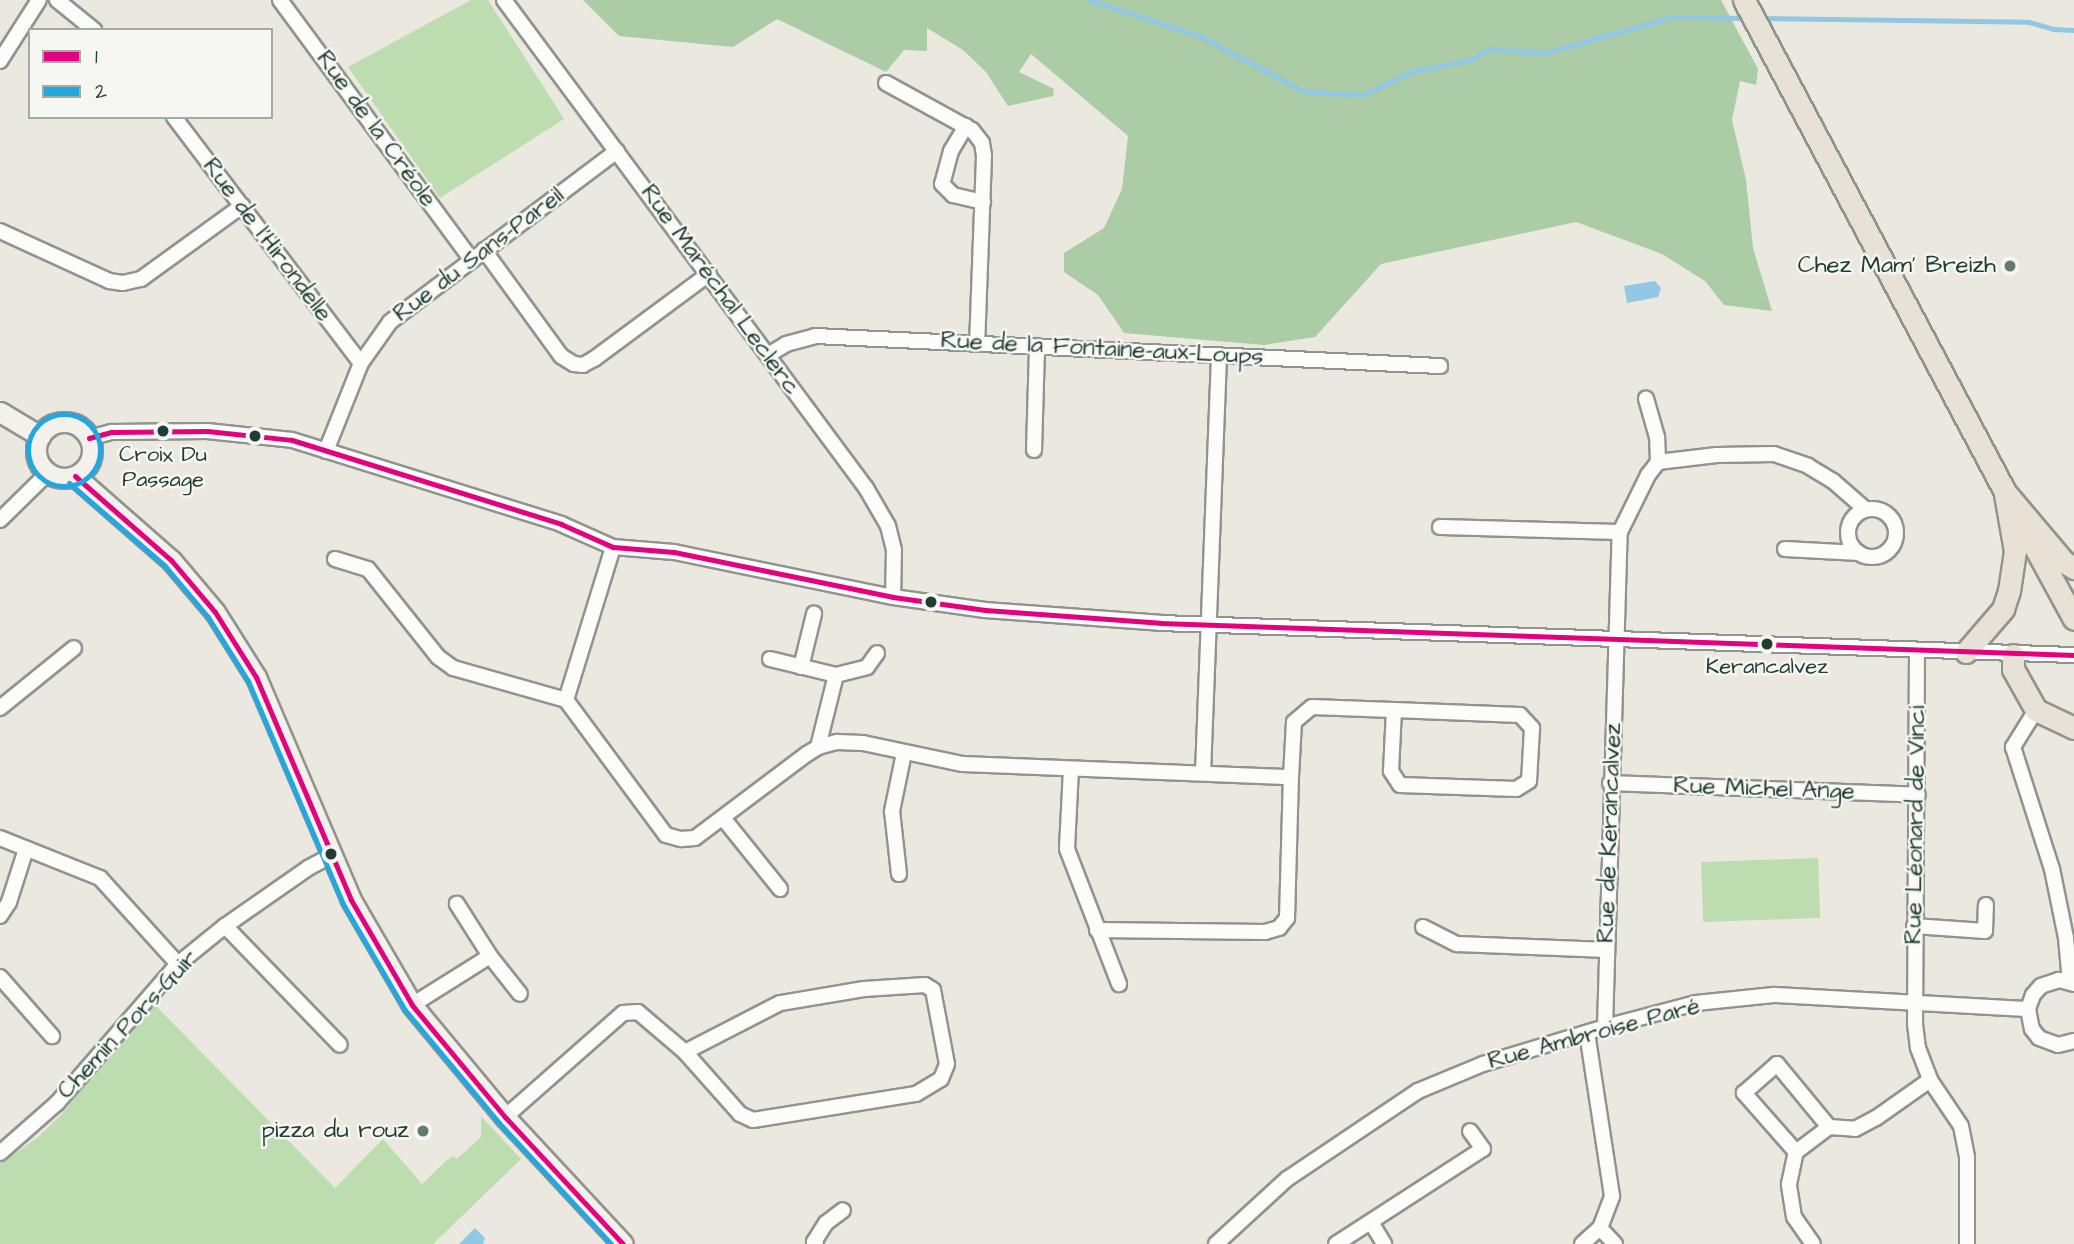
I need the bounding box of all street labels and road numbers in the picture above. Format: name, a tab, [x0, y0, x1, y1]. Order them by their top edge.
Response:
street label: Rue de la Créole	[310, 45, 442, 213]
street label: Rue de l'Hirondelle	[196, 153, 338, 327]
street label: Rue Maréchal Leclerc	[634, 179, 806, 401]
street label: Rue du Sans-Pareil	[388, 181, 570, 329]
street label: Rue de la Fontaine-aux-Loups	[940, 326, 1264, 372]
street label: Rue Léonard de Vinci	[1900, 705, 1932, 945]
street label: Rue de Kerancalvez	[1592, 722, 1628, 944]
street label: Rue Michel Ange	[1673, 771, 1855, 807]
street label: Chemin Pors-Guir	[52, 945, 204, 1105]
street label: Rue Ambroise Paré	[1485, 992, 1703, 1076]

